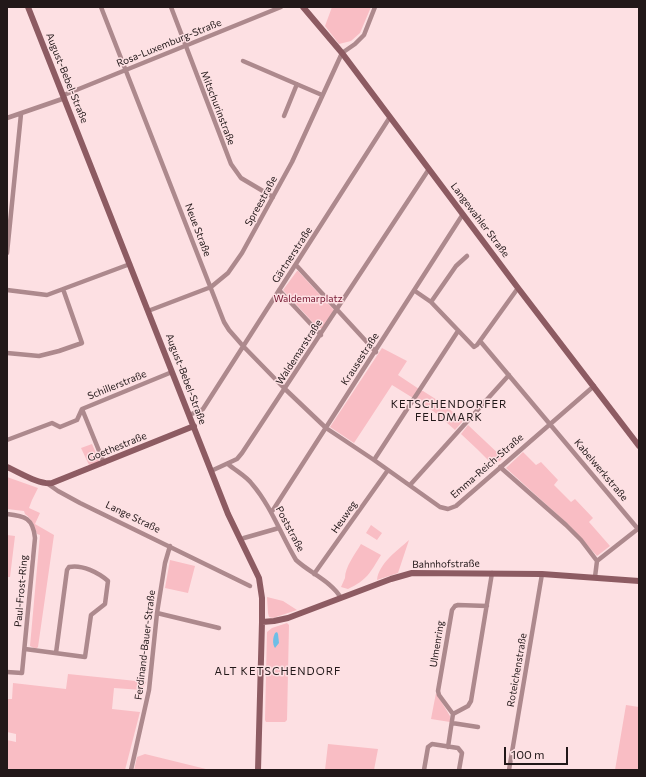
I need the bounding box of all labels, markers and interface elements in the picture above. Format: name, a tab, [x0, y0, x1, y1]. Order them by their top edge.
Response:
street label: Rosa-Luxemburg-Straße	[115, 16, 223, 70]
street label: August-Bebel-Straße	[43, 31, 91, 125]
street label: Mitschurinstraße	[198, 69, 238, 147]
street label: Spreestraße	[242, 174, 280, 228]
street label: Langewahler Straße	[448, 180, 512, 260]
street label: Neue Straße	[182, 202, 214, 258]
street label: Gärtnerstraße	[269, 225, 315, 285]
park label: Waldemarplatz	[273, 293, 343, 305]
street label: Waldemarstraße	[273, 317, 325, 387]
street label: Krausestraße	[339, 330, 381, 388]
street label: August-Bebel-Straße	[163, 332, 209, 426]
street label: Schillerstraße	[86, 368, 148, 402]
district label: KETSCHENDORFER FELDMARK	[391, 397, 507, 423]
street label: Goethestraße	[86, 430, 148, 464]
street label: Emma-Reich-Straße	[448, 431, 526, 501]
street label: Kabelwerkstraße	[572, 437, 630, 503]
street label: Heuweg	[329, 498, 359, 536]
street label: Lange Straße	[104, 499, 162, 535]
street label: Poststraße	[273, 504, 307, 554]
street label: Paul-Frost-Ring	[12, 554, 30, 628]
street label: Bahnhofstraße	[412, 557, 480, 571]
street label: Ferdinand-Bauer-Straße	[132, 589, 158, 701]
street label: Ulmenring	[427, 620, 447, 668]
street label: Roteichenstraße	[505, 632, 529, 708]
district label: ALT KETSCHENDORF	[215, 664, 341, 678]
scale bar	[506, 739, 570, 765]
text: 100 m	[511, 747, 545, 761]

